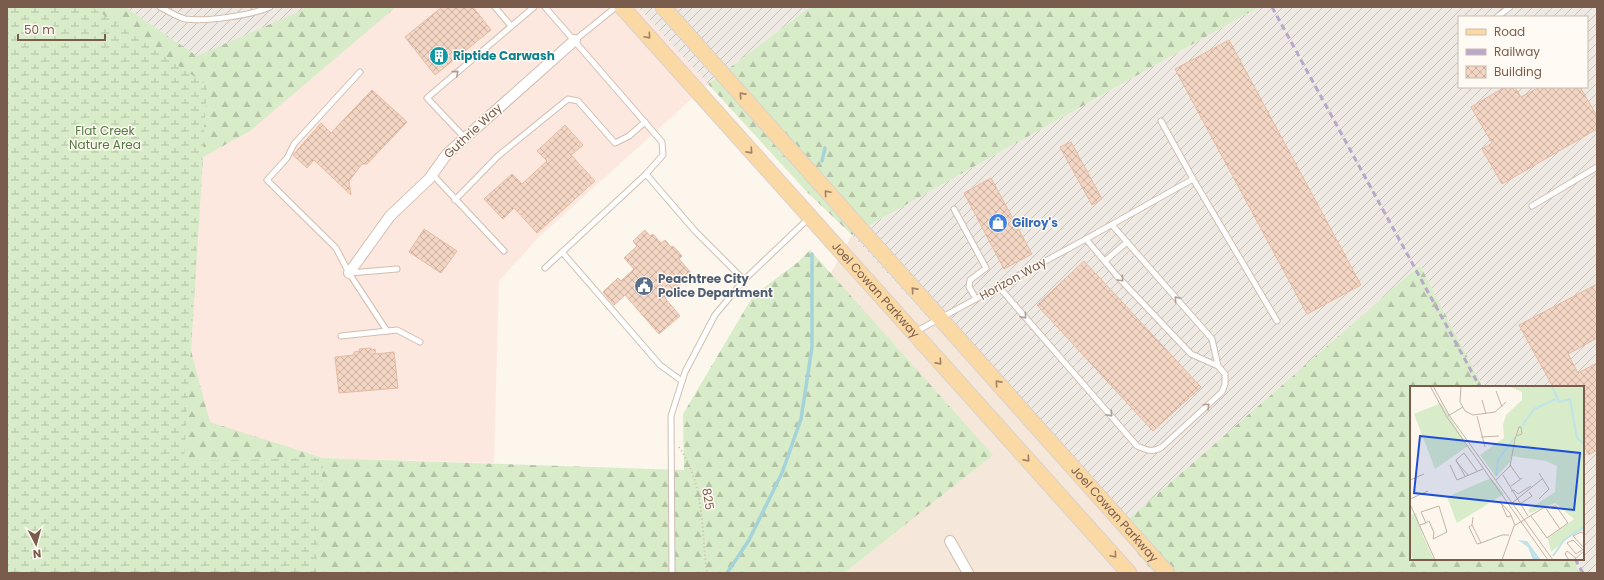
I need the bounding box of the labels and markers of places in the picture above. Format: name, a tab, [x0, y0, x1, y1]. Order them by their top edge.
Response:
building icon: Riptide Carwash	[428, 45, 450, 67]
place label: Riptide Carwash	[453, 47, 555, 64]
shop icon: Gilroy's	[987, 212, 1009, 234]
place label: Gilroy's	[1012, 214, 1058, 231]
place label: Peachtree City Police Department	[658, 270, 773, 301]
public building icon: Peachtree City Police Department	[633, 275, 655, 297]

